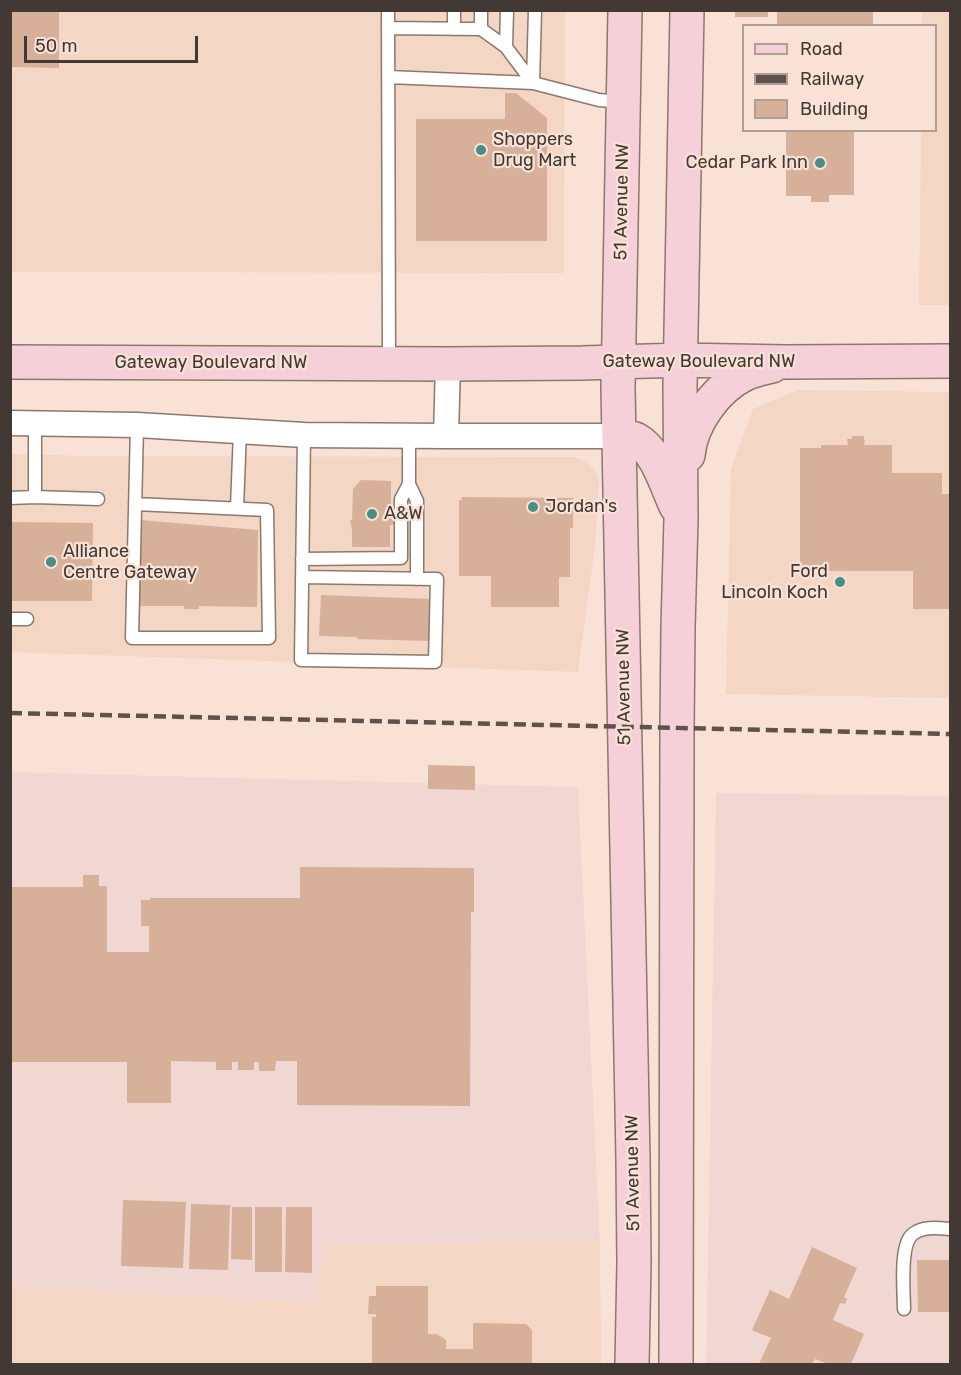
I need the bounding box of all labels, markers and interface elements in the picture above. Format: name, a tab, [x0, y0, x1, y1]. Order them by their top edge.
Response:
scale bar	[27, 24, 201, 62]
legend	[742, 24, 937, 132]
text: 50 m	[35, 35, 78, 57]
text: Road	[800, 38, 843, 60]
text: Railway	[800, 68, 864, 90]
text: Building	[800, 98, 868, 120]
place label: Shoppers Drug Mart	[493, 129, 576, 172]
marker: Shoppers Drug Mart	[474, 143, 488, 157]
street label: 51 Avenue NW	[610, 143, 634, 261]
place label: Cedar Park Inn	[685, 152, 808, 174]
marker: Cedar Park Inn	[813, 156, 827, 170]
street label: Gateway Boulevard NW	[603, 351, 795, 373]
street label: Gateway Boulevard NW	[115, 352, 307, 374]
place label: Jordan's	[545, 496, 617, 518]
marker: Jordan's	[526, 500, 540, 514]
place label: A&W	[384, 503, 423, 525]
marker: A&W	[365, 507, 379, 521]
place label: Alliance Centre Gateway	[63, 541, 197, 584]
marker: Alliance Centre Gateway	[44, 555, 58, 569]
place label: Ford Lincoln Koch	[721, 561, 828, 604]
marker: Ford Lincoln Koch	[833, 575, 847, 589]
street label: 51 Avenue NW	[612, 628, 636, 746]
street label: 51 Avenue NW	[621, 1114, 645, 1232]

